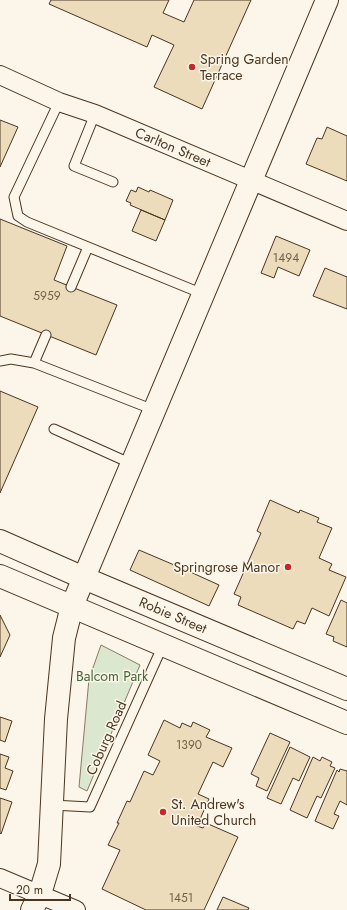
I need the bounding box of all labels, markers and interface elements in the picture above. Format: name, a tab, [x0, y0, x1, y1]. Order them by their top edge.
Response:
place label: Spring Garden Terrace	[200, 49, 289, 85]
marker: Spring Garden Terrace	[187, 62, 197, 72]
street label: Carlton Street	[132, 122, 214, 172]
house number: 1494	[273, 249, 299, 267]
house number: 5959	[33, 287, 61, 305]
place label: Springrose Manor	[173, 557, 280, 577]
marker: Springrose Manor	[283, 562, 293, 572]
street label: Robie Street	[136, 592, 211, 639]
park label: Balcom Park	[76, 666, 149, 686]
street label: Coburg Road	[81, 698, 131, 778]
house number: 1390	[176, 736, 202, 754]
place label: St. Andrew's United Church	[171, 794, 256, 830]
marker: St. Andrew's United Church	[158, 807, 168, 817]
scale bar	[10, 876, 70, 902]
text: 20 m	[16, 881, 43, 899]
house number: 1451	[169, 889, 193, 907]

